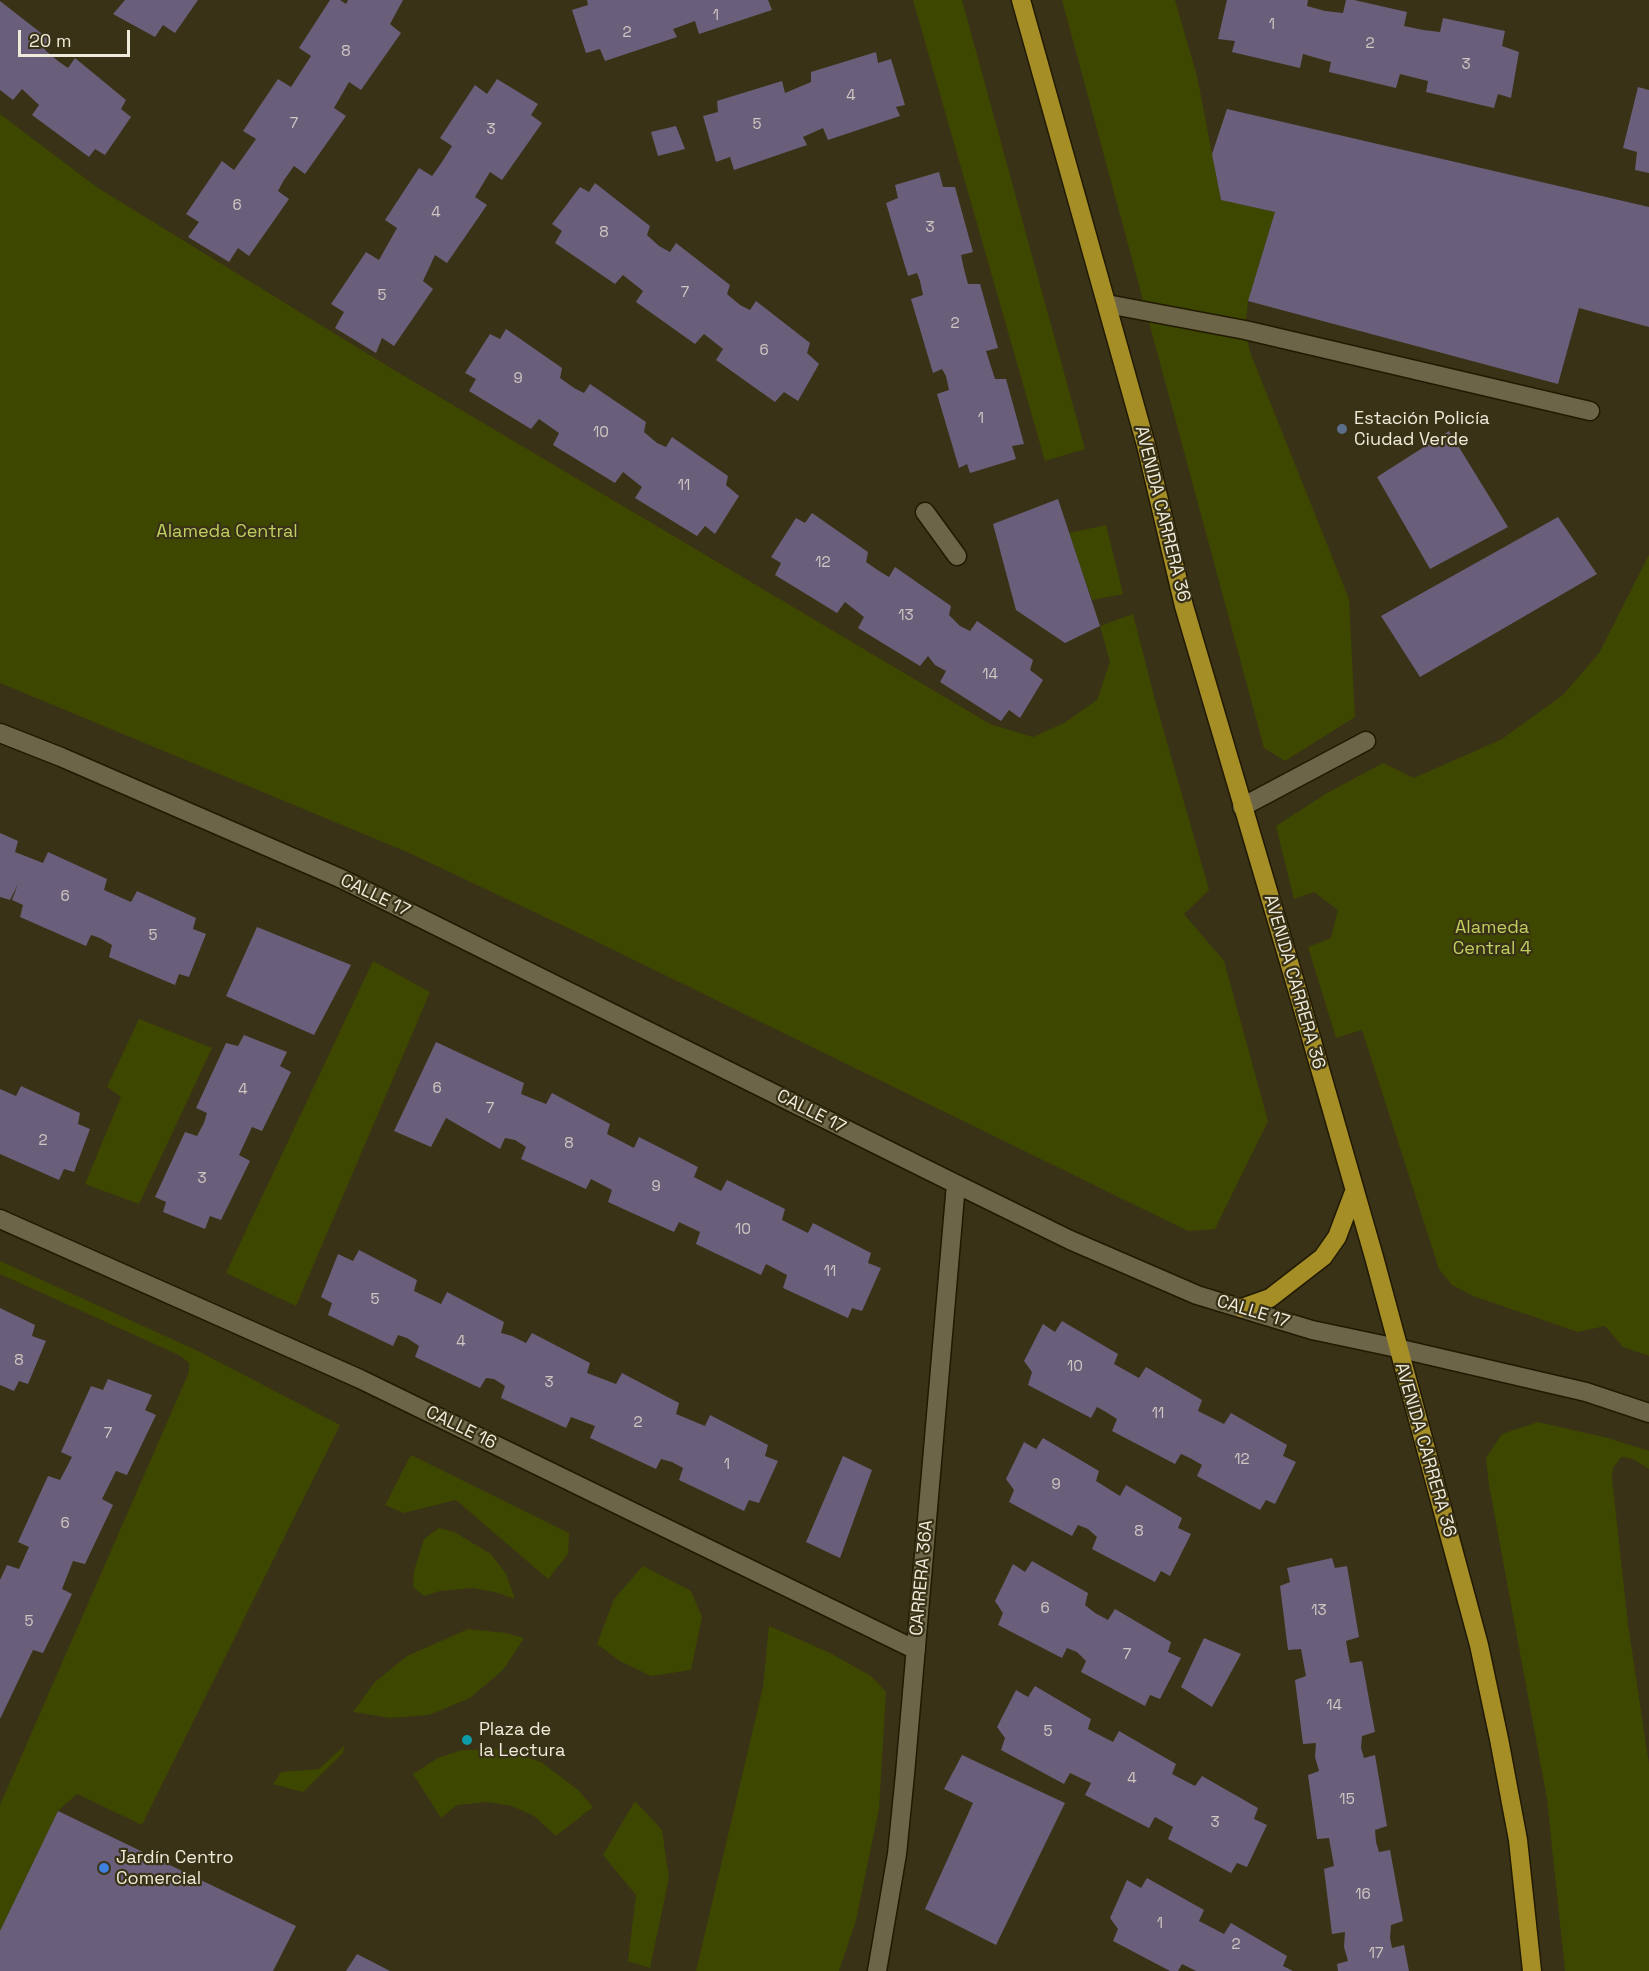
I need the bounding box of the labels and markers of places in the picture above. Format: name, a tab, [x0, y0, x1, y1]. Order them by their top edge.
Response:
place label: Estación Policía Ciudad Verde	[1354, 408, 1490, 450]
marker: Estación Policía Ciudad Verde	[1335, 422, 1349, 436]
place label: Plaza de la Lectura	[479, 1719, 565, 1762]
marker: Plaza de la Lectura	[460, 1733, 474, 1747]
place label: Jardín Centro Comercial	[116, 1847, 234, 1890]
marker: Jardín Centro Comercial	[97, 1861, 111, 1875]

